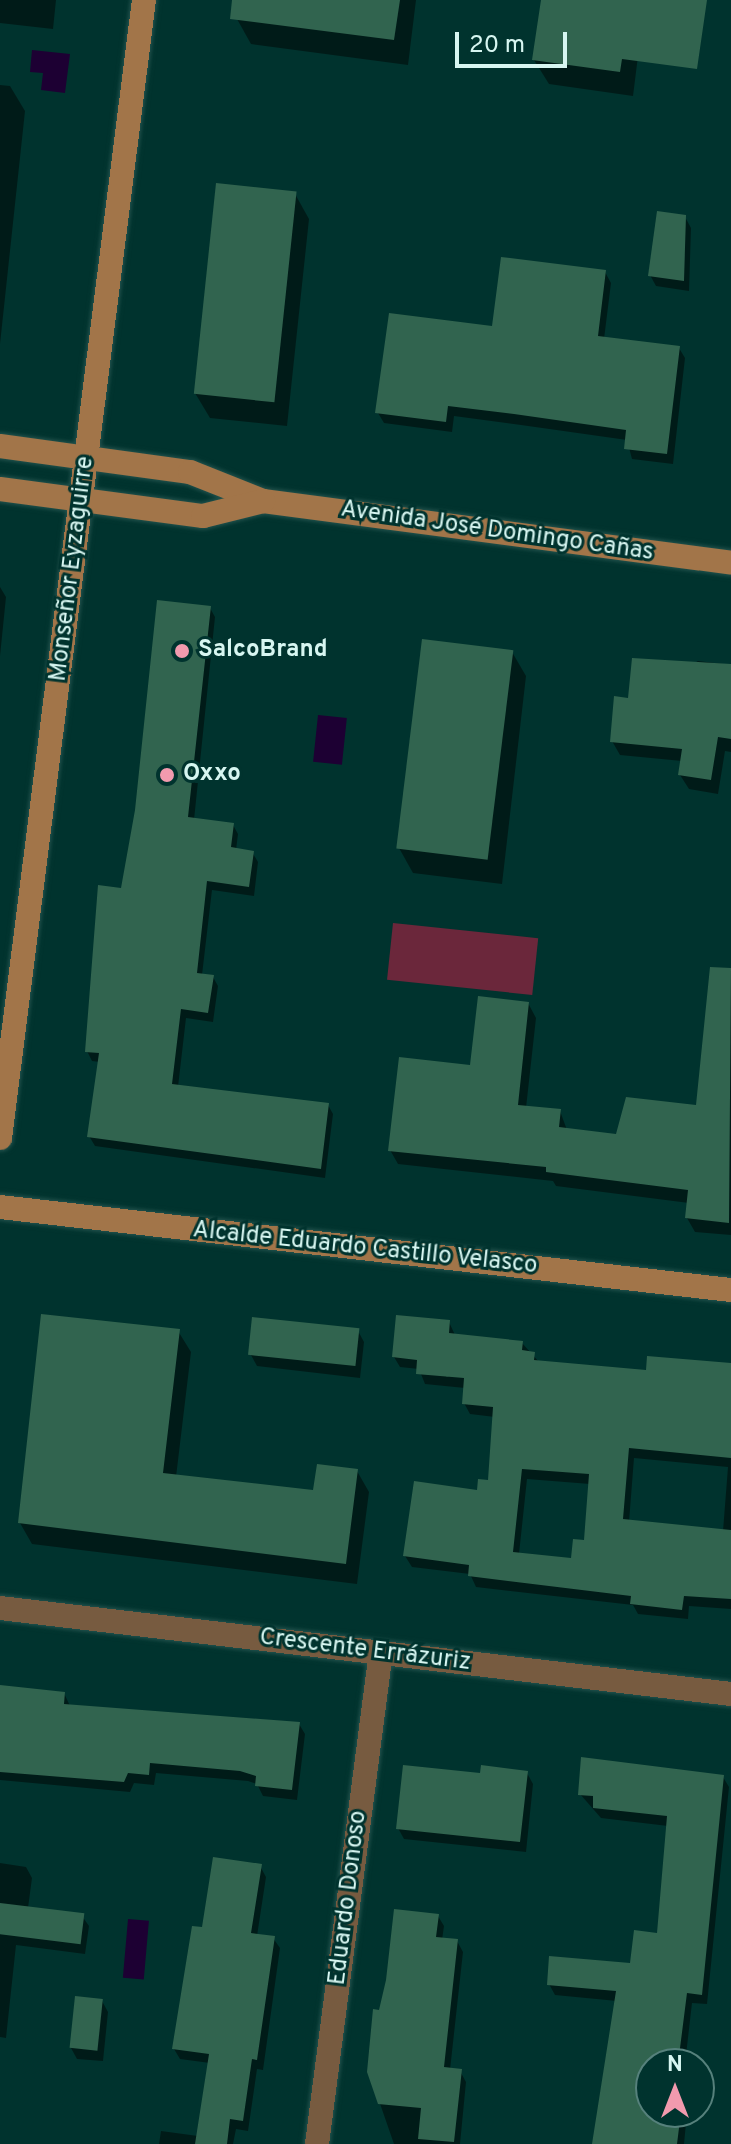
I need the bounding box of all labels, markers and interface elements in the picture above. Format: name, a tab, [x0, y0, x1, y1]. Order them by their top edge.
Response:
scale bar	[459, 16, 571, 66]
text: 20 m	[469, 31, 525, 61]
street label: Monseñor Eyzaguirre	[45, 455, 101, 683]
street label: Avenida José Domingo Cañas	[339, 496, 655, 568]
place label: SalcoBrand	[198, 637, 328, 665]
marker: SalcoBrand	[173, 642, 191, 660]
place label: Oxxo	[183, 761, 241, 789]
marker: Oxxo	[158, 766, 176, 784]
street label: Alcalde Eduardo Castillo Velasco	[191, 1217, 539, 1281]
street label: Crescente Errázuriz	[258, 1624, 472, 1678]
street label: Eduardo Donoso	[324, 1809, 374, 1987]
north arrow	[635, 2048, 715, 2128]
text: N	[667, 2052, 683, 2079]

